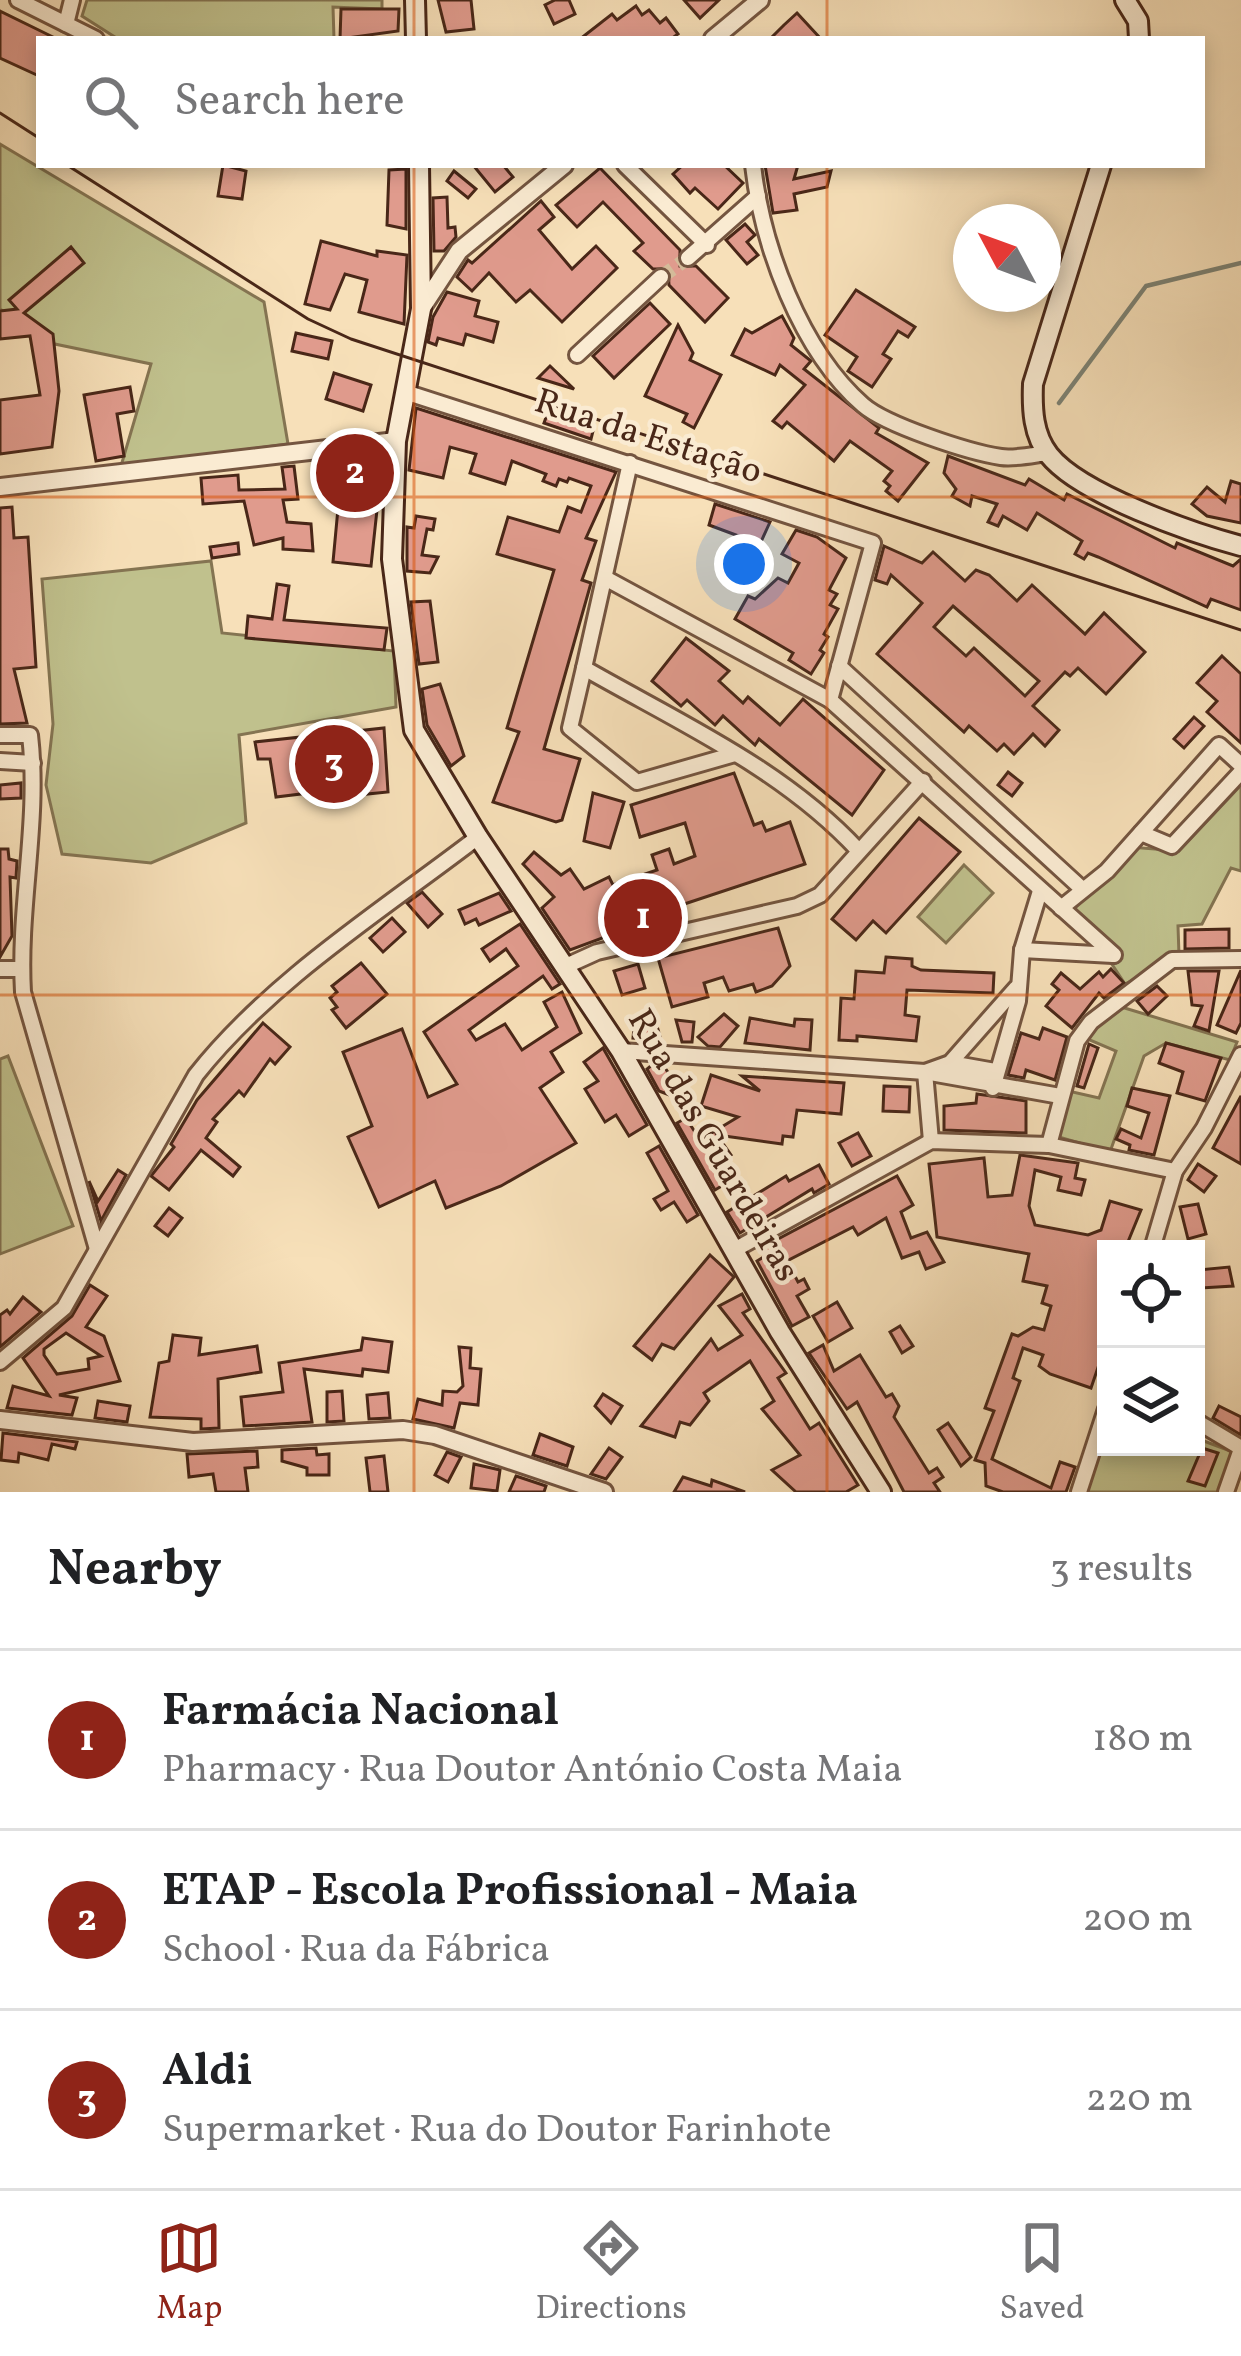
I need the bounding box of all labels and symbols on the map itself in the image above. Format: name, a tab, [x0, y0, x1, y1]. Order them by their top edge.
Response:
north arrow	[953, 204, 1061, 312]
street label: Rua da Estação	[528, 378, 768, 498]
pin: 2	[316, 428, 394, 518]
your location	[714, 534, 774, 594]
pin: 3	[295, 719, 373, 809]
pin: 1	[604, 873, 682, 963]
street label: Rua das Guardeiras	[614, 1000, 810, 1292]

